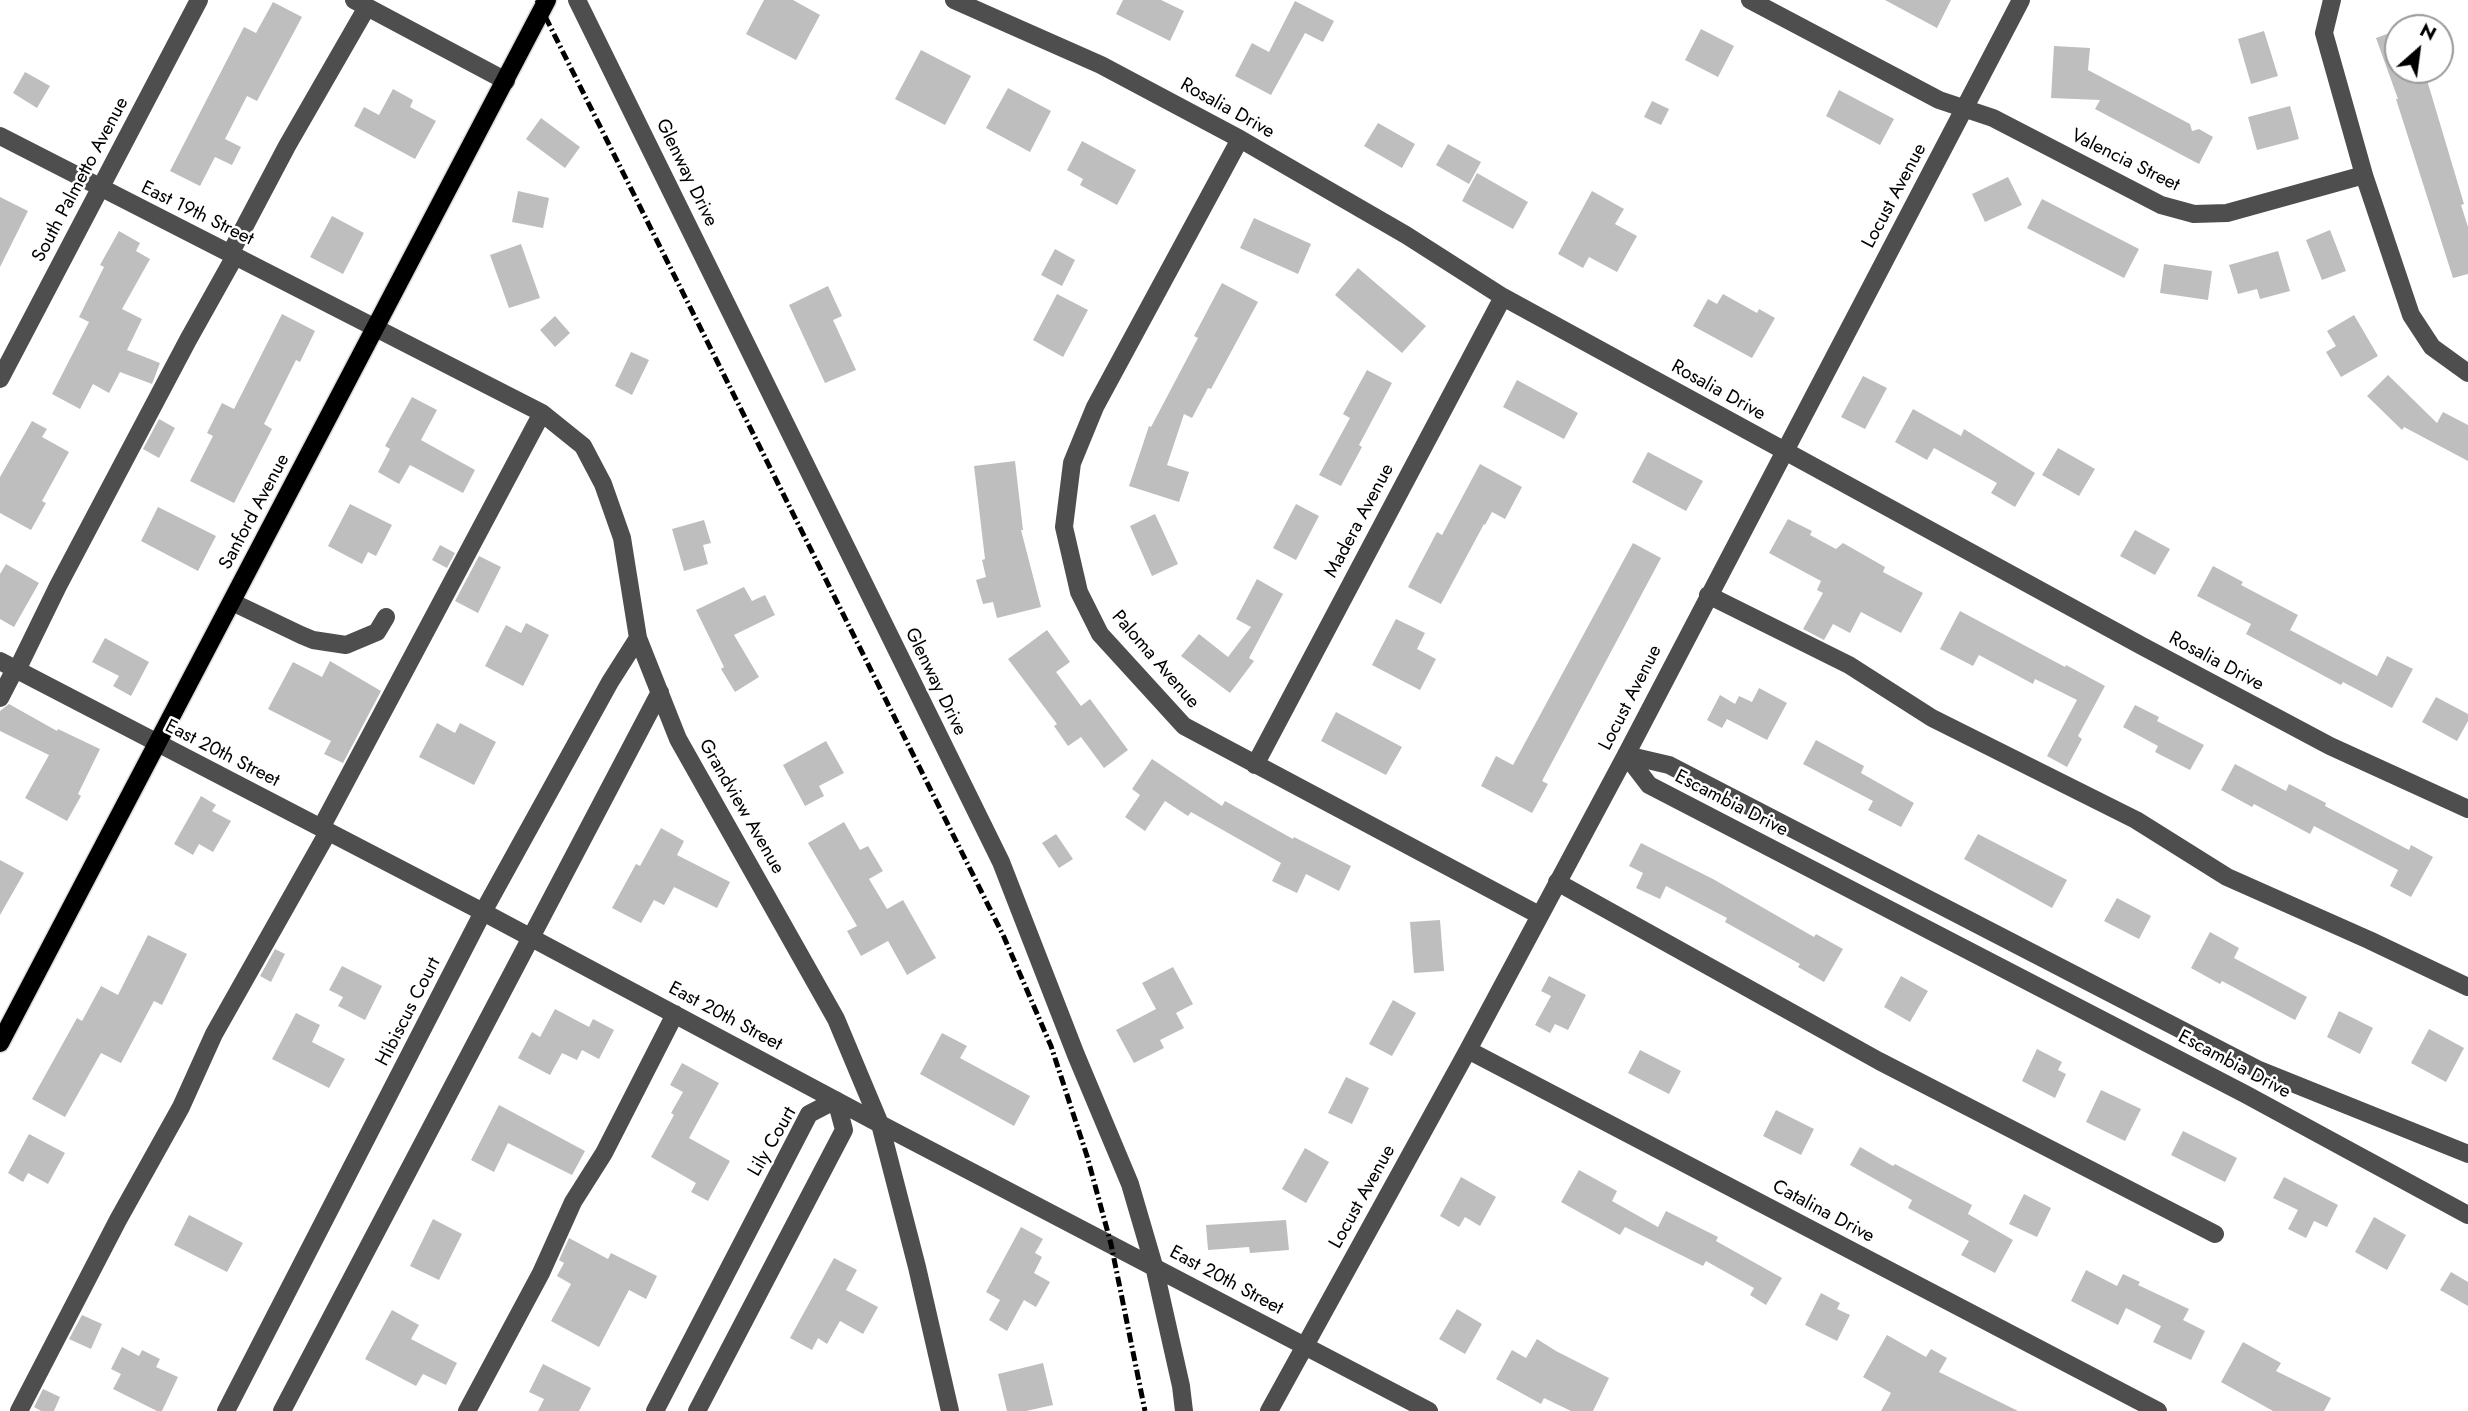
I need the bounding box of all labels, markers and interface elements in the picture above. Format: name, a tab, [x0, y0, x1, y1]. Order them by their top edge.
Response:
north arrow	[2384, 14, 2454, 84]
text: N	[2415, 16, 2441, 47]
street label: Rosalia Drive	[1176, 74, 1278, 144]
street label: South Palmetto Avenue	[28, 94, 134, 266]
street label: Glenway Drive	[650, 115, 722, 231]
street label: Valencia Street	[2067, 125, 2183, 197]
street label: Locust Avenue	[1858, 140, 1932, 252]
street label: East 19th Street	[137, 177, 257, 251]
street label: Rosalia Drive	[1667, 356, 1769, 426]
street label: Sanford Avenue	[215, 450, 295, 574]
street label: Madera Avenue	[1320, 460, 1400, 582]
street label: Paloma Avenue	[1106, 606, 1204, 714]
street label: Glenway Drive	[899, 624, 971, 740]
street label: Rosalia Drive	[2165, 627, 2267, 697]
street label: Locust Avenue	[1595, 642, 1667, 754]
street label: East 20th Street	[161, 715, 283, 793]
street label: Grandview Avenue	[693, 736, 789, 878]
street label: Escambia Drive	[1671, 766, 1791, 842]
street label: Hibiscus Court	[372, 954, 446, 1070]
street label: East 20th Street	[664, 978, 786, 1056]
street label: Escambia Drive	[2174, 1026, 2294, 1104]
street label: Lily Court	[744, 1103, 802, 1181]
street label: Locust Avenue	[1325, 1141, 1401, 1253]
street label: Catalina Drive	[1768, 1176, 1878, 1248]
street label: East 20th Street	[1165, 1242, 1287, 1320]

